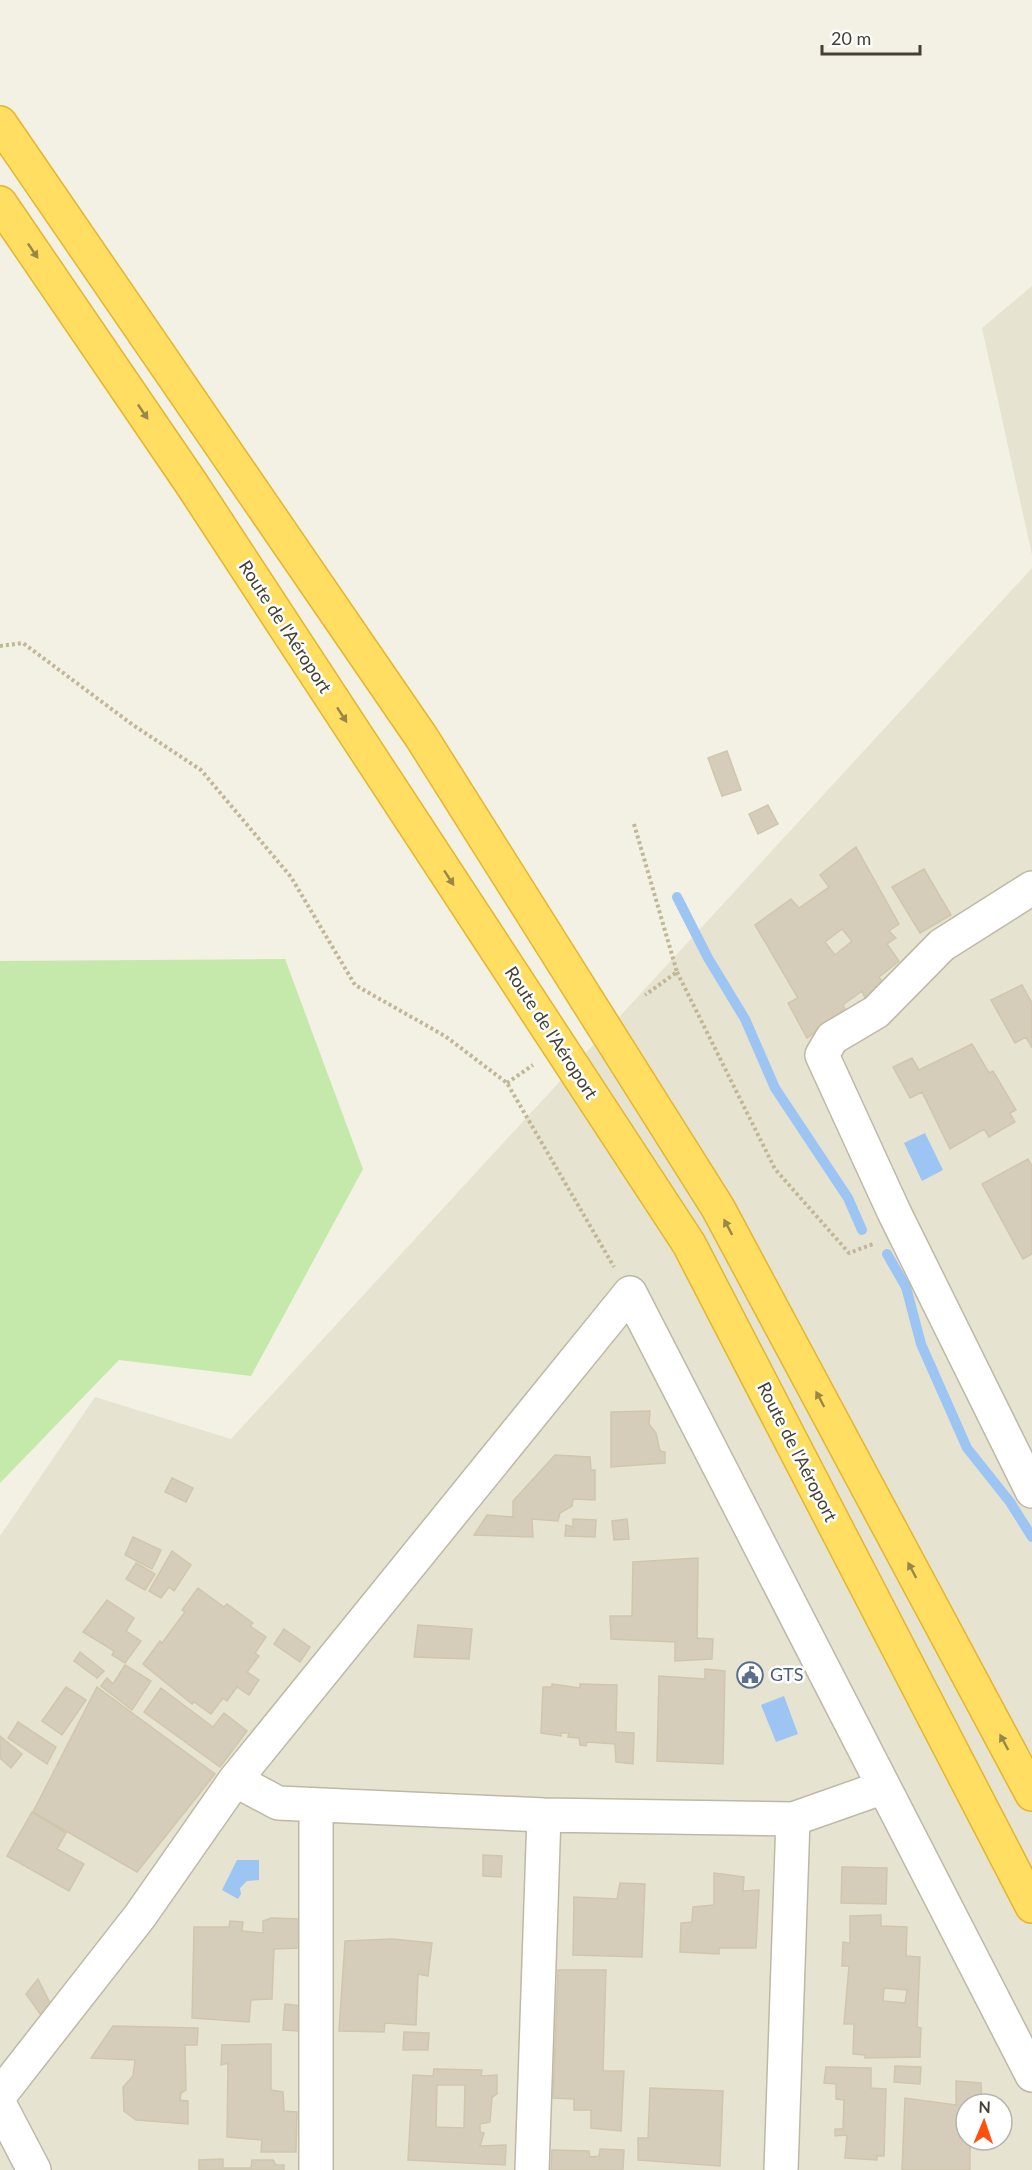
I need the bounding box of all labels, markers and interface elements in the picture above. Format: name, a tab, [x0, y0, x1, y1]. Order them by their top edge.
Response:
scale bar	[822, 18, 920, 56]
text: 20 m	[831, 27, 871, 49]
one-way arrow	[27, 243, 38, 259]
one-way arrow	[137, 404, 148, 420]
street label: Route de l'Aéroport	[235, 556, 337, 697]
one-way arrow	[337, 707, 348, 723]
one-way arrow	[443, 870, 455, 886]
street label: Route de l'Aéroport	[501, 962, 603, 1103]
one-way arrow	[723, 1218, 733, 1235]
street label: Route de l'Aéroport	[753, 1378, 843, 1525]
one-way arrow	[815, 1390, 825, 1407]
one-way arrow	[907, 1562, 917, 1579]
public building icon: GTS	[735, 1660, 765, 1690]
place label: GTS	[770, 1663, 803, 1685]
one-way arrow	[999, 1733, 1009, 1750]
north arrow	[954, 2092, 1014, 2152]
text: N	[978, 2097, 991, 2116]

